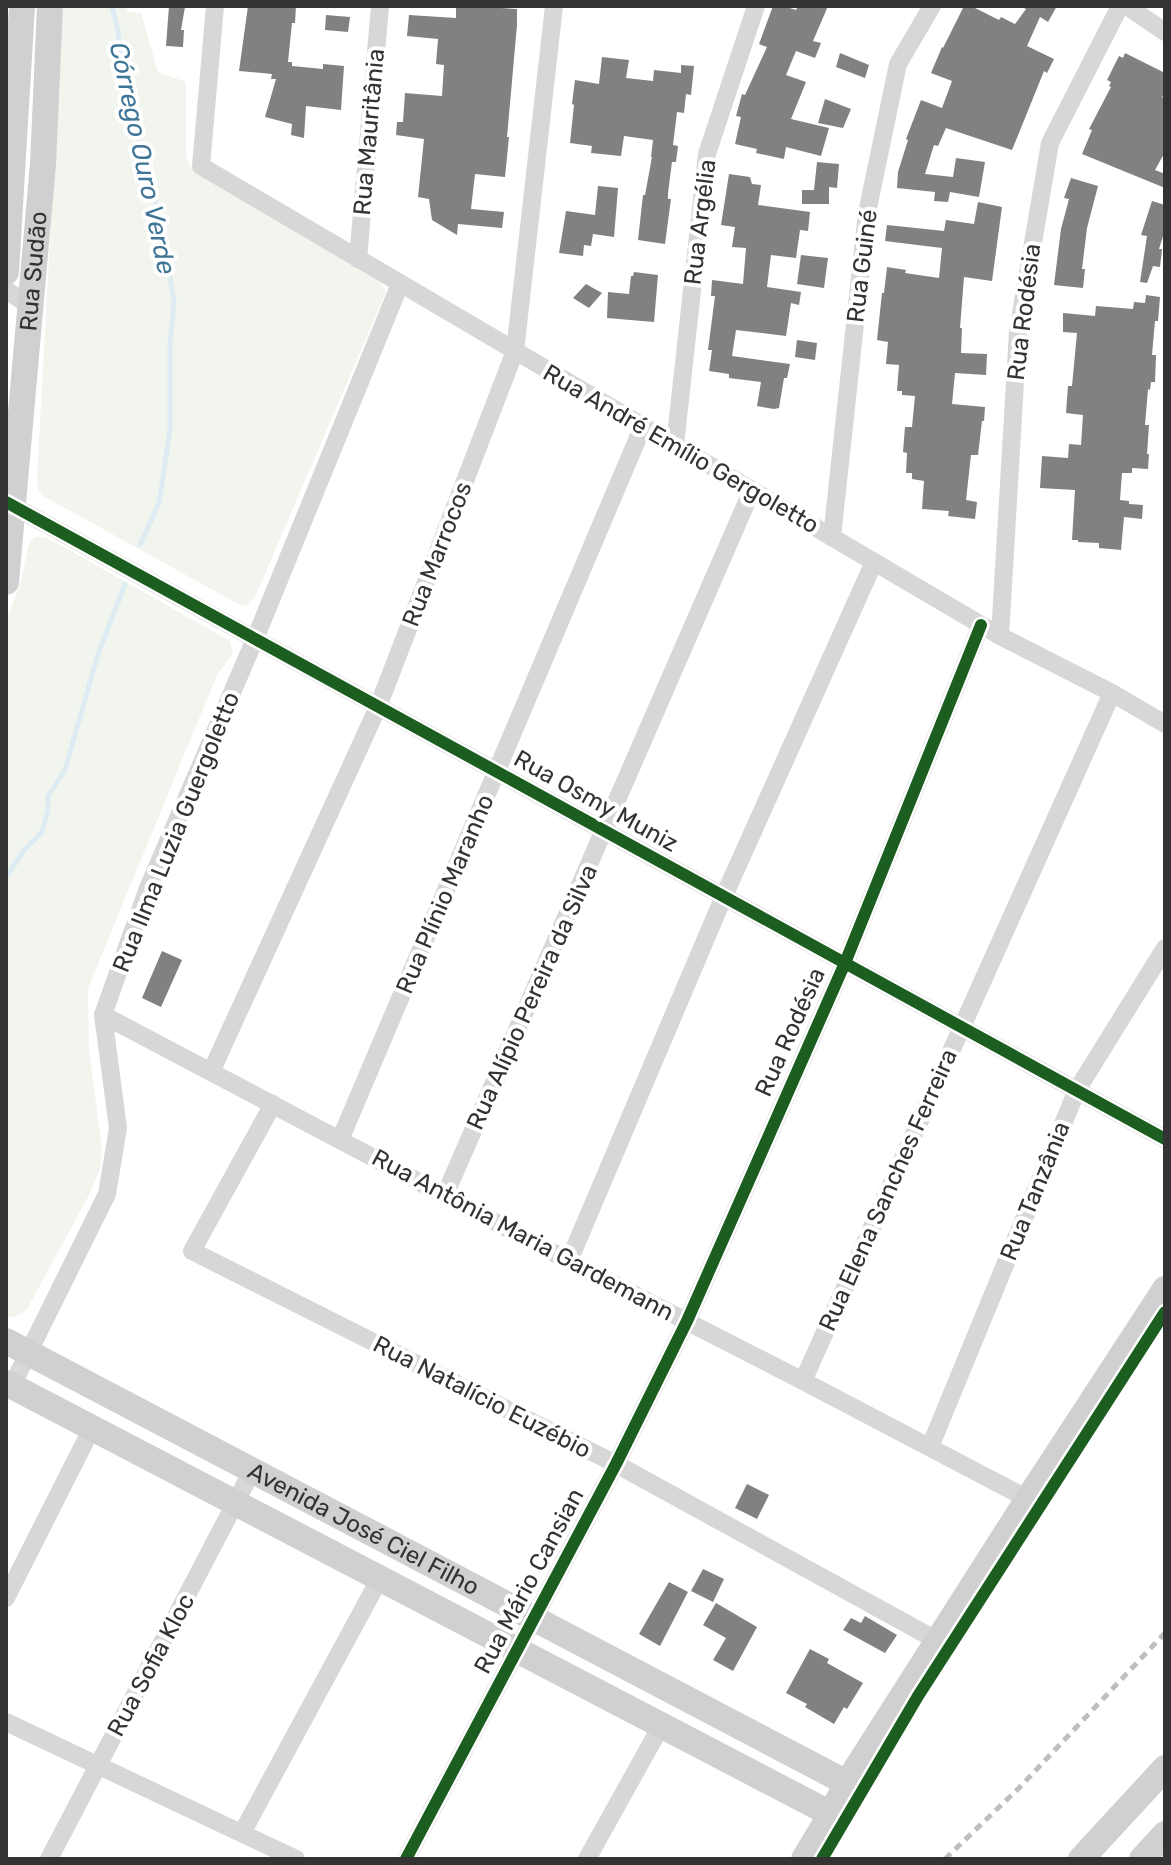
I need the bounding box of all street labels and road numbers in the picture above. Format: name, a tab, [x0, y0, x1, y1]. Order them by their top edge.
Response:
street label: Rua Mauritânia	[348, 47, 390, 217]
street label: Rua Argélia	[678, 158, 722, 286]
street label: Rua Guiné	[841, 208, 883, 324]
street label: Rua Sudão	[14, 210, 53, 332]
street label: Rua Rodésia	[1002, 242, 1046, 382]
street label: Rua André Emílio Gergoletto	[538, 359, 824, 539]
street label: Rua Marrocos	[397, 478, 477, 630]
street label: Rua Ilma Luzia Guergoletto	[107, 688, 245, 976]
street label: Rua Osmy Muniz	[509, 744, 683, 858]
street label: Rua Plínio Maranho	[390, 790, 500, 998]
street label: Rua Alípio Pereira da Silva	[461, 860, 603, 1134]
street label: Rua Rodésia	[749, 963, 831, 1101]
street label: Rua Elena Sanches Ferreira	[813, 1045, 963, 1335]
street label: Rua Tanzânia	[994, 1117, 1076, 1265]
street label: Rua Antônia Maria Gardemann	[367, 1143, 679, 1327]
street label: Rua Natalício Euzébio	[369, 1330, 595, 1464]
street label: Avenida José Ciel Filho	[243, 1457, 484, 1601]
street label: Rua Mário Cansian	[468, 1484, 590, 1678]
street label: Rua Sofia Kloc	[102, 1589, 200, 1741]

